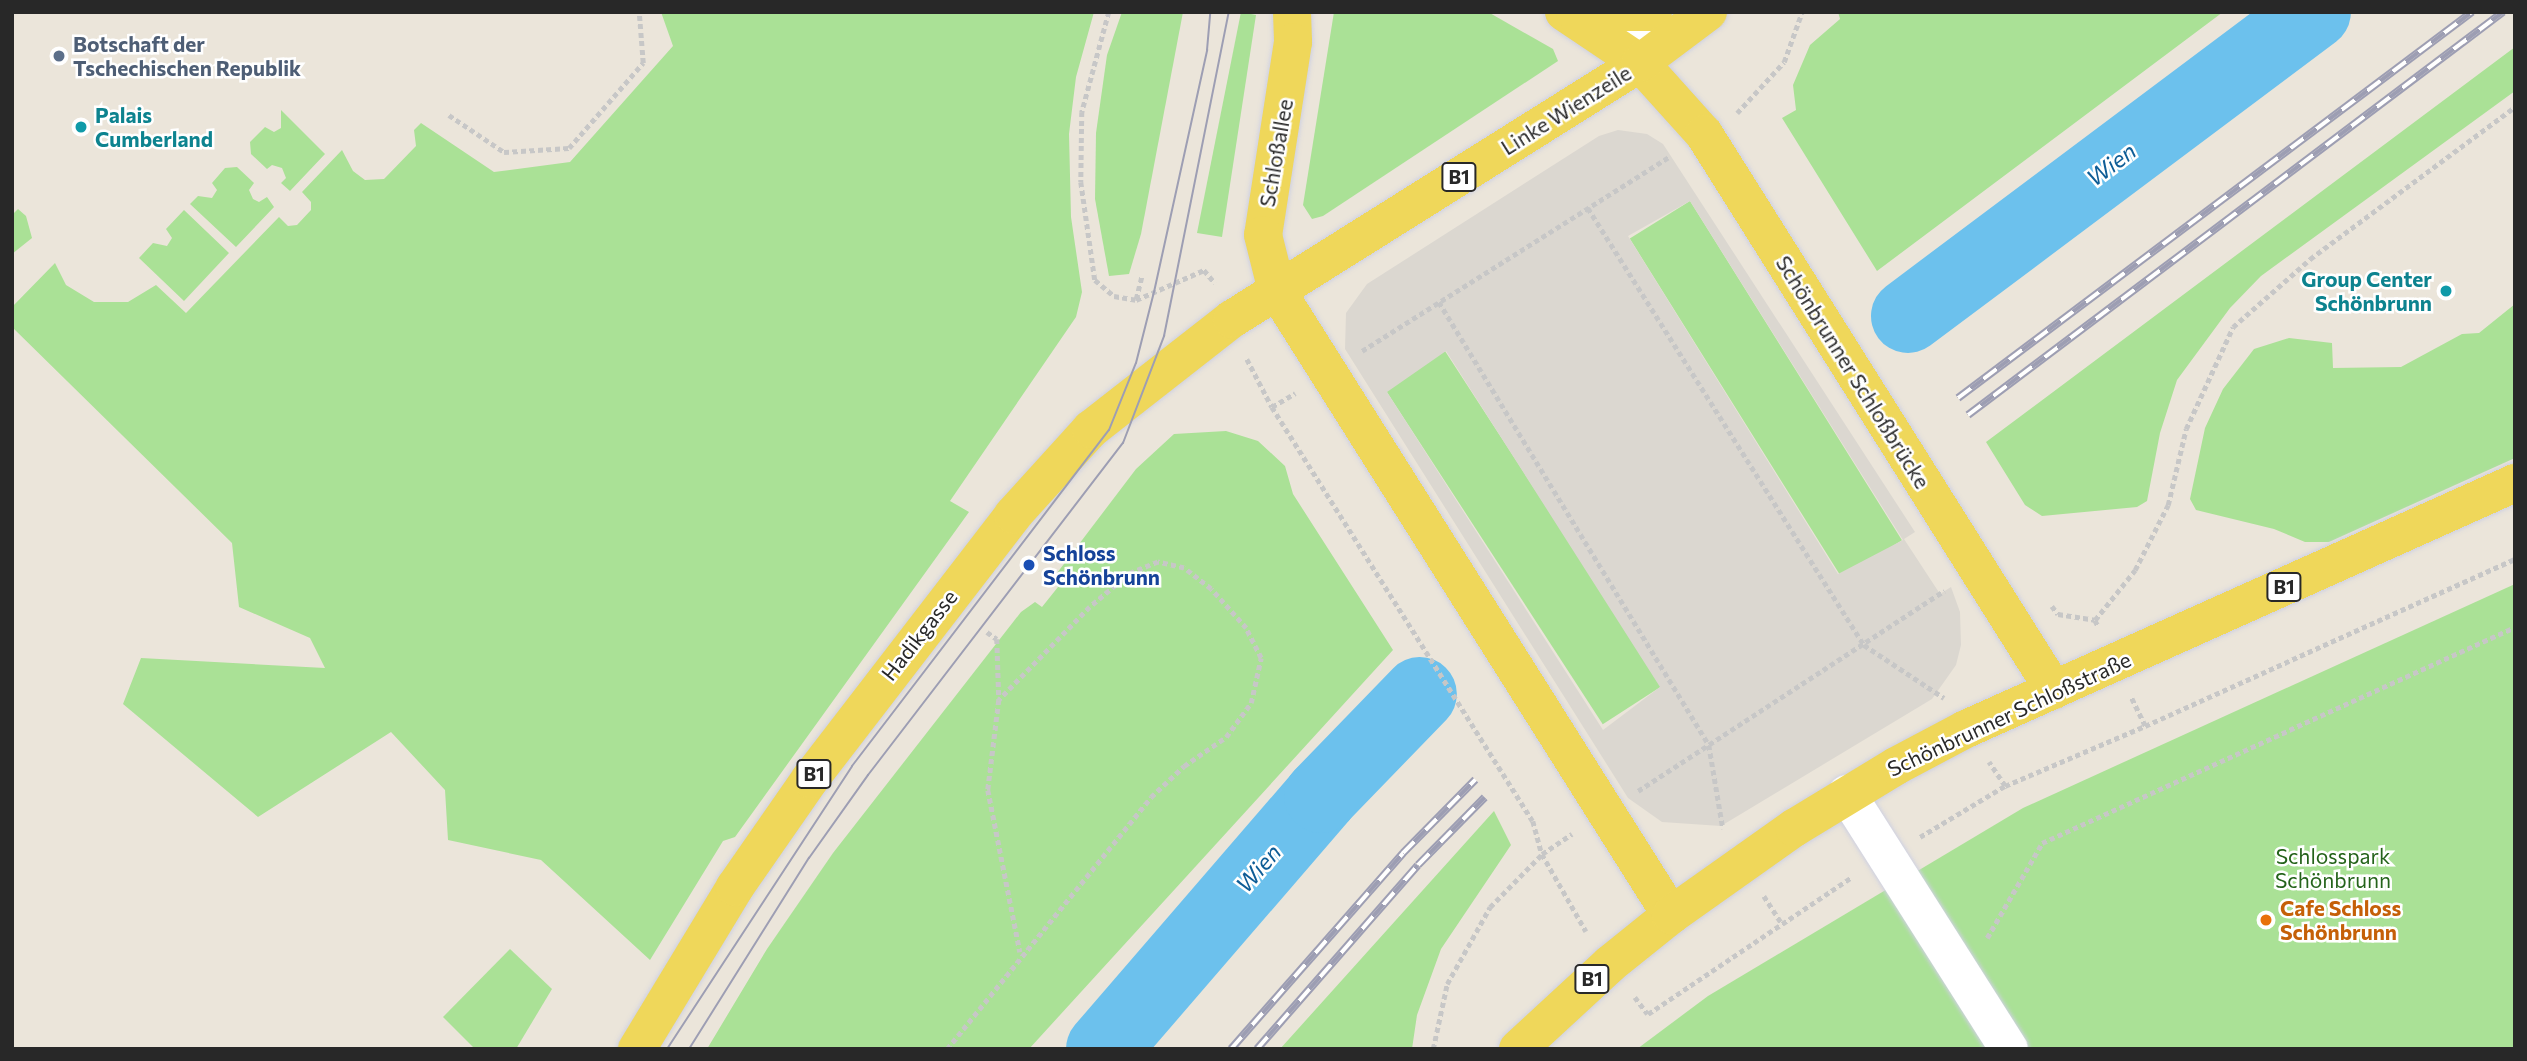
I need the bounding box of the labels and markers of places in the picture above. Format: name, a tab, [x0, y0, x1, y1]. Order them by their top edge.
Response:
place label: Botschaft der Tschechischen Republik	[73, 31, 301, 81]
marker: Botschaft der Tschechischen Republik	[51, 48, 67, 64]
place label: Palais Cumberland	[95, 102, 213, 152]
marker: Palais Cumberland	[73, 119, 89, 135]
place label: Group Center Schönbrunn	[2301, 266, 2432, 316]
marker: Group Center Schönbrunn	[2438, 283, 2454, 299]
place label: Schloss Schönbrunn	[1043, 540, 1160, 590]
marker: Schloss Schönbrunn	[1021, 557, 1037, 573]
place label: Cafe Schloss Schönbrunn	[2280, 895, 2401, 945]
marker: Cafe Schloss Schönbrunn	[2258, 912, 2274, 928]

